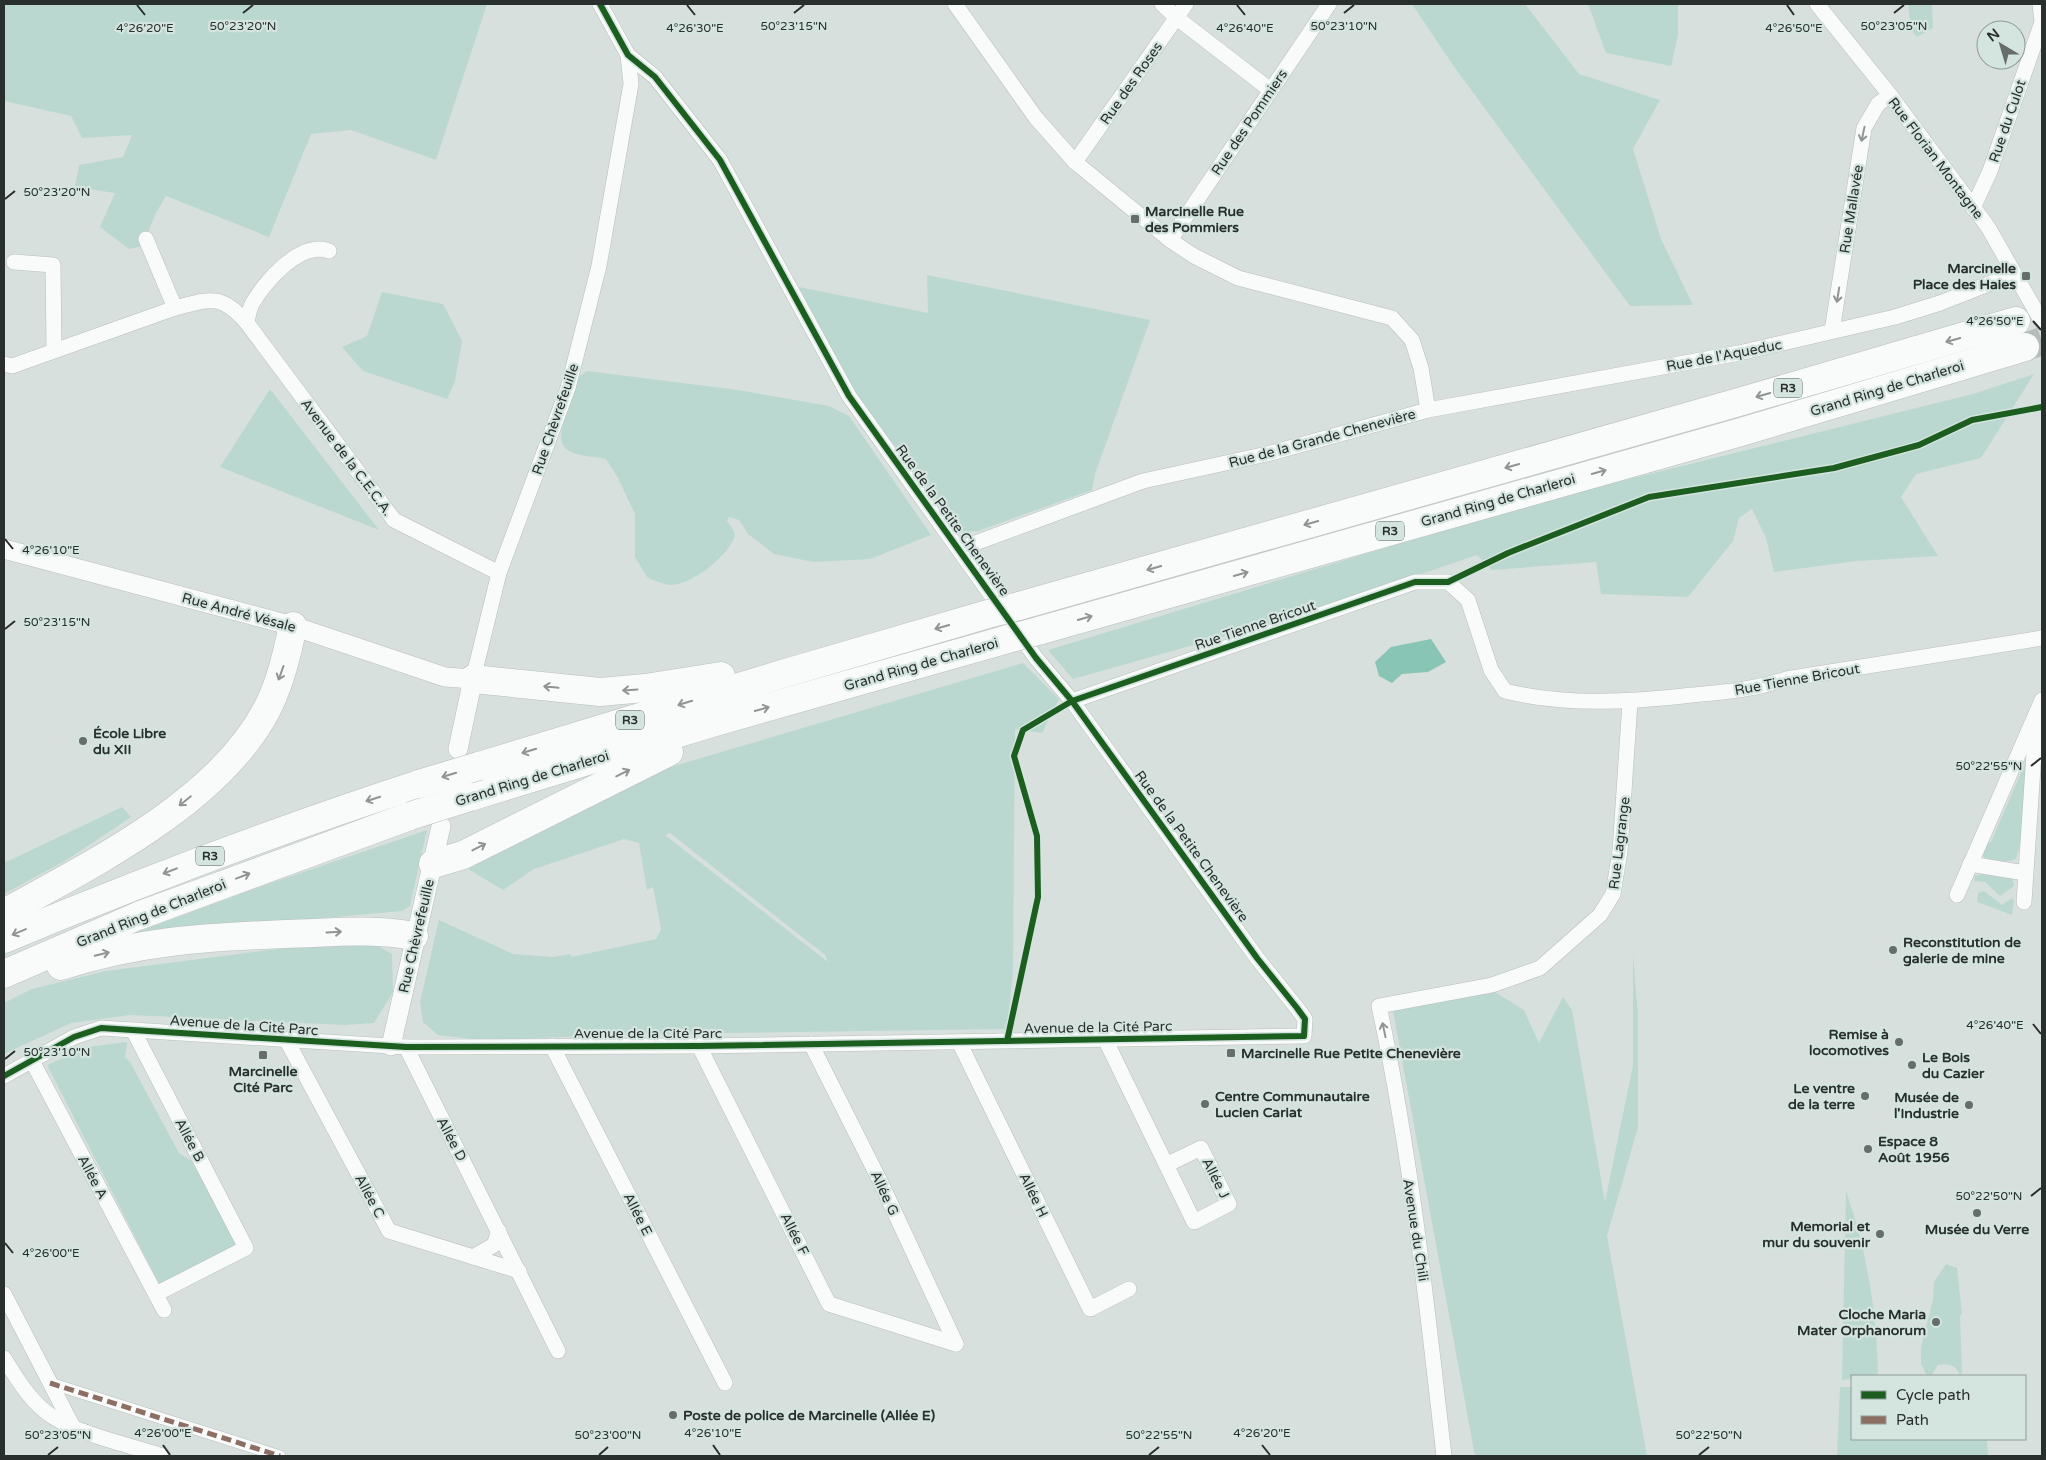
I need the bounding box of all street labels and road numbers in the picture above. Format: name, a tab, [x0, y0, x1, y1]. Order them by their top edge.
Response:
street label: Rue des Roses	[1097, 38, 1166, 128]
street label: Rue des Pommiers	[1208, 66, 1291, 178]
street label: Rue du Culot	[1985, 77, 2030, 165]
street label: Rue Florian Montagne	[1884, 94, 1987, 223]
street label: Rue Mallavée	[1836, 164, 1867, 255]
street label: Rue de l'Aqueduc	[1665, 336, 1783, 375]
street label: Grand Ring de Charleroi	[1808, 357, 1966, 420]
street label: Rue Chèvrefeuille	[528, 361, 582, 477]
road number: R3	[1774, 378, 1802, 398]
street label: Avenue de la C.E.C.A.	[297, 395, 396, 519]
street label: Rue de la Grande Chenevière	[1227, 405, 1417, 472]
street label: Rue de la Petite Chenevière	[892, 441, 1013, 599]
street label: Grand Ring de Charleroi	[1419, 470, 1577, 531]
road number: R3	[1376, 522, 1404, 540]
street label: Rue André Vésale	[180, 589, 298, 636]
street label: Rue Tienne Bricout	[1192, 597, 1318, 654]
street label: Grand Ring de Charleroi	[842, 634, 1000, 695]
street label: Rue Tienne Bricout	[1733, 660, 1862, 699]
road number: R3	[616, 710, 644, 730]
street label: Grand Ring de Charleroi	[453, 747, 611, 810]
street label: Rue de la Petite Chenevière	[1131, 767, 1252, 925]
street label: Rue Lagrange	[1605, 796, 1634, 890]
road number: R3	[196, 846, 224, 866]
street label: Grand Ring de Charleroi	[74, 876, 228, 951]
street label: Rue Chèvrefeuille	[395, 877, 438, 995]
street label: Avenue de la Cité Parc	[169, 1012, 319, 1039]
street label: Avenue de la Cité Parc	[1024, 1018, 1172, 1037]
street label: Avenue de la Cité Parc	[574, 1025, 722, 1042]
street label: Allée D	[433, 1114, 470, 1164]
street label: Allée B	[171, 1116, 208, 1165]
street label: Allée A	[74, 1152, 111, 1202]
street label: Allée J	[1198, 1155, 1233, 1201]
street label: Allée G	[867, 1168, 902, 1218]
street label: Allée H	[1016, 1170, 1052, 1220]
street label: Allée C	[351, 1172, 388, 1221]
street label: Avenue du Chili	[1399, 1178, 1432, 1283]
street label: Allée E	[620, 1190, 656, 1239]
street label: Allée F	[777, 1210, 813, 1259]

